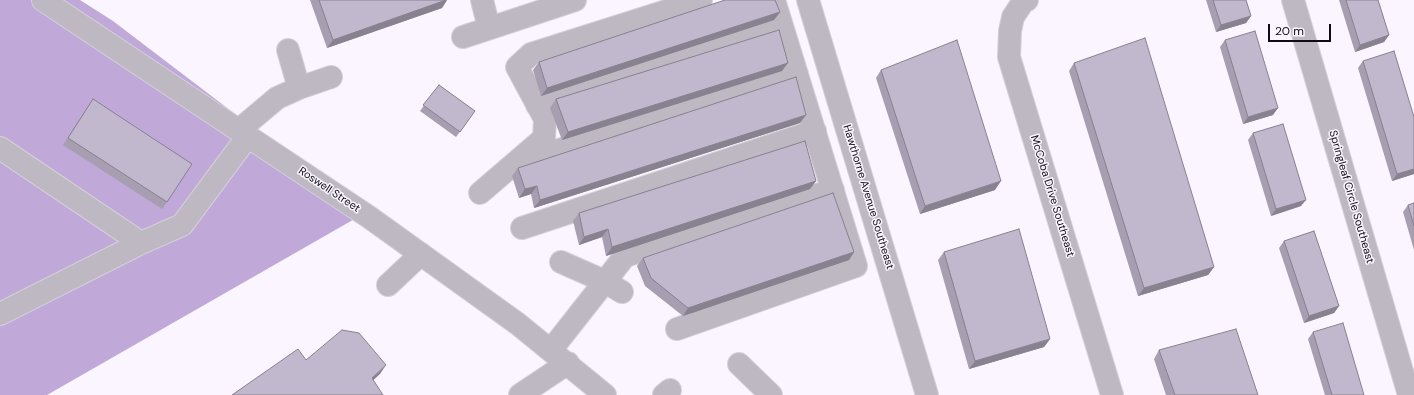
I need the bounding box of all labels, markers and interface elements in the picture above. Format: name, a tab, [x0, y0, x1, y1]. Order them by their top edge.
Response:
scale bar	[1270, 16, 1333, 42]
text: 20 m	[1275, 23, 1304, 39]
street label: Hawthorne Avenue Southeast	[840, 123, 896, 271]
street label: Springleaf Circle Southeast	[1326, 129, 1376, 265]
street label: McCoba Drive Southeast	[1027, 134, 1077, 258]
street label: Roswell Street	[296, 165, 362, 215]

